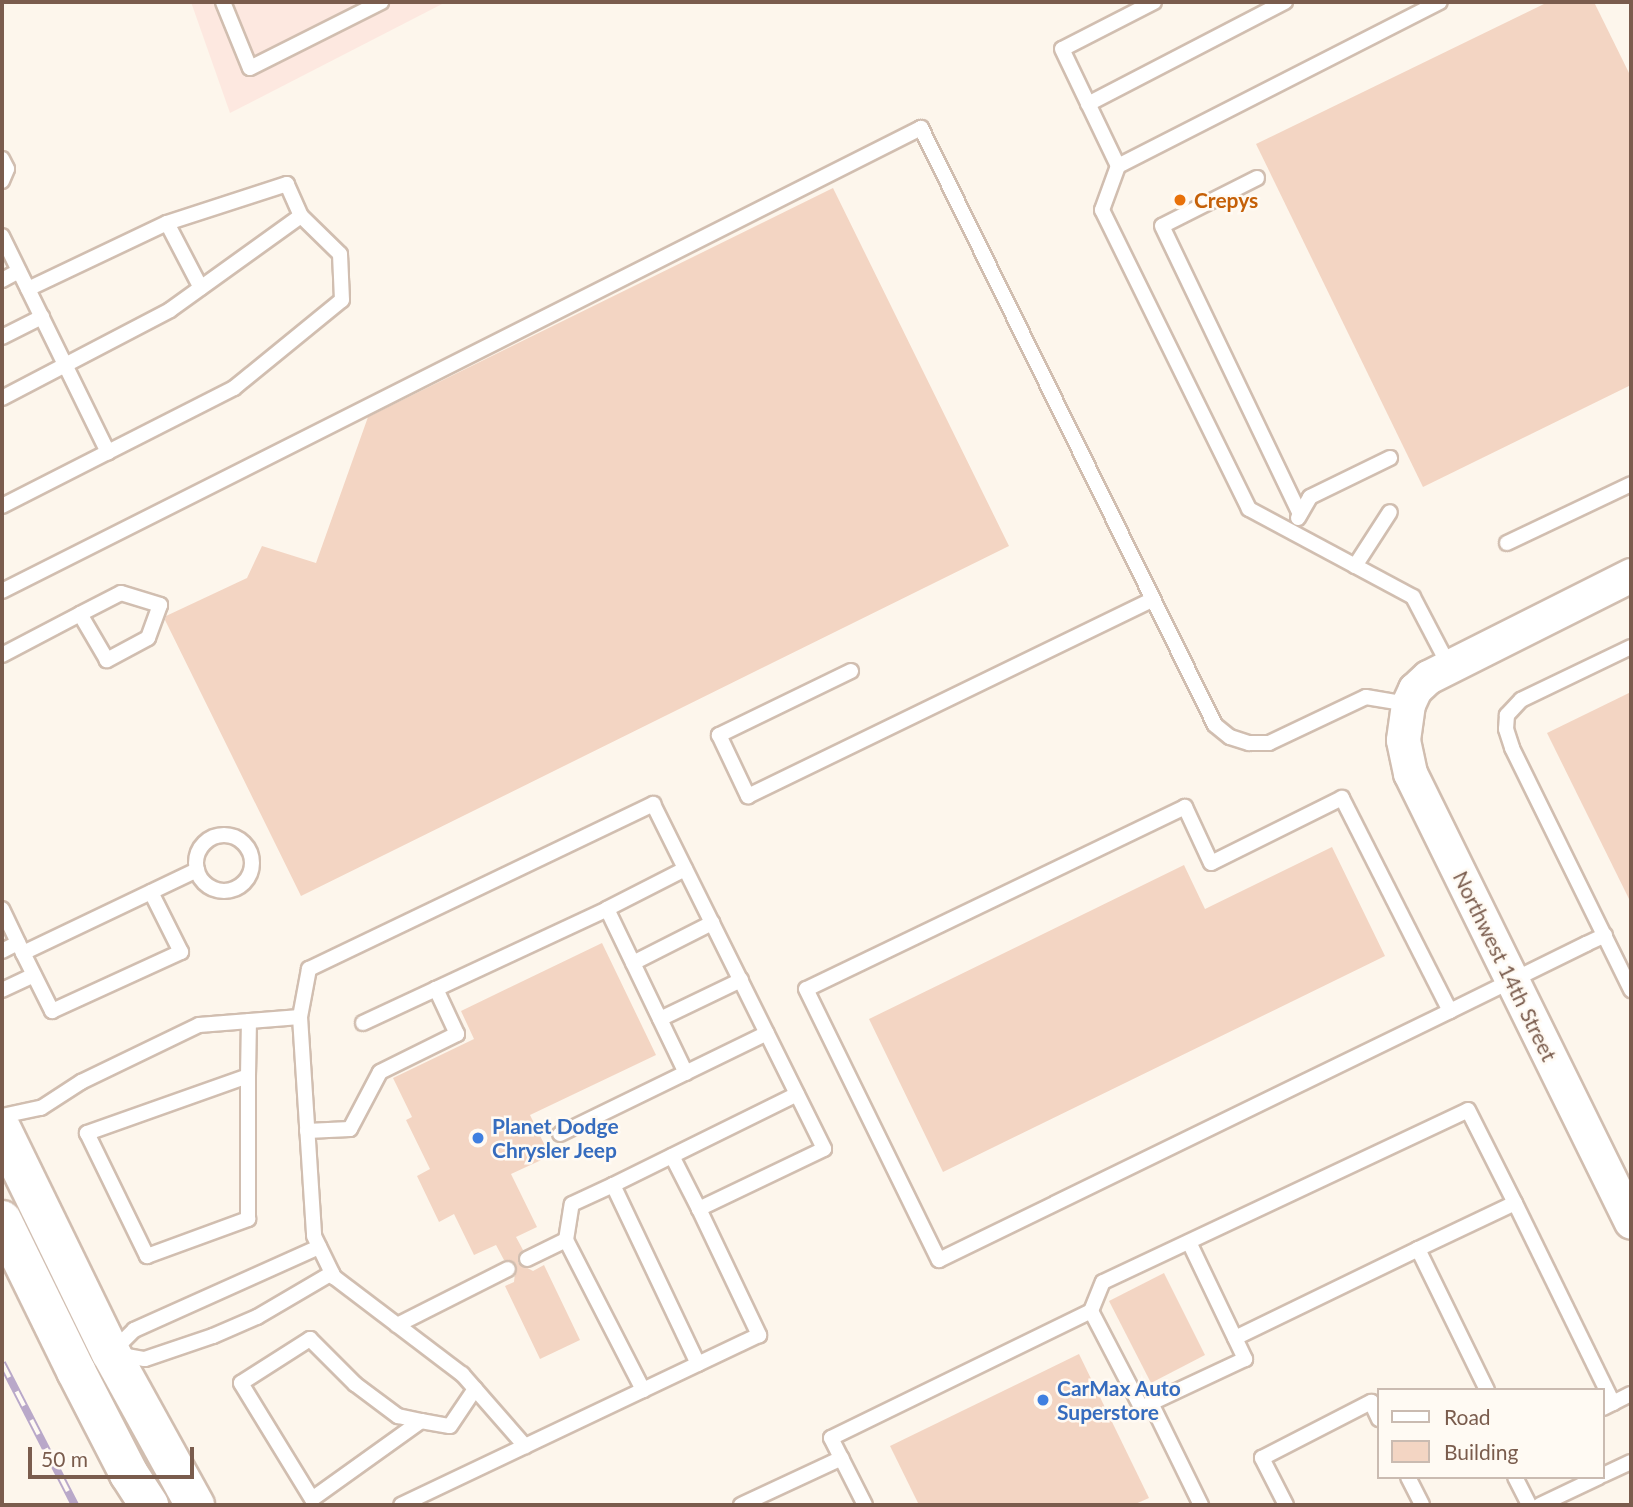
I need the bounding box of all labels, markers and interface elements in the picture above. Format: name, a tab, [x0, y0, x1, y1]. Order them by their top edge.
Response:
place label: Crepys	[1194, 187, 1258, 213]
marker: Crepys	[1172, 192, 1188, 208]
street label: Northwest 14th Street	[1448, 867, 1562, 1065]
place label: Planet Dodge Chrysler Jeep	[492, 1113, 619, 1163]
marker: Planet Dodge Chrysler Jeep	[470, 1130, 486, 1146]
place label: CarMax Auto Superstore	[1057, 1375, 1181, 1425]
legend	[1378, 1388, 1605, 1479]
marker: CarMax Auto Superstore	[1035, 1392, 1051, 1408]
text: Road	[1444, 1404, 1491, 1429]
scale bar	[32, 1434, 198, 1478]
text: Building	[1444, 1439, 1519, 1464]
text: 50 m	[41, 1446, 88, 1471]

